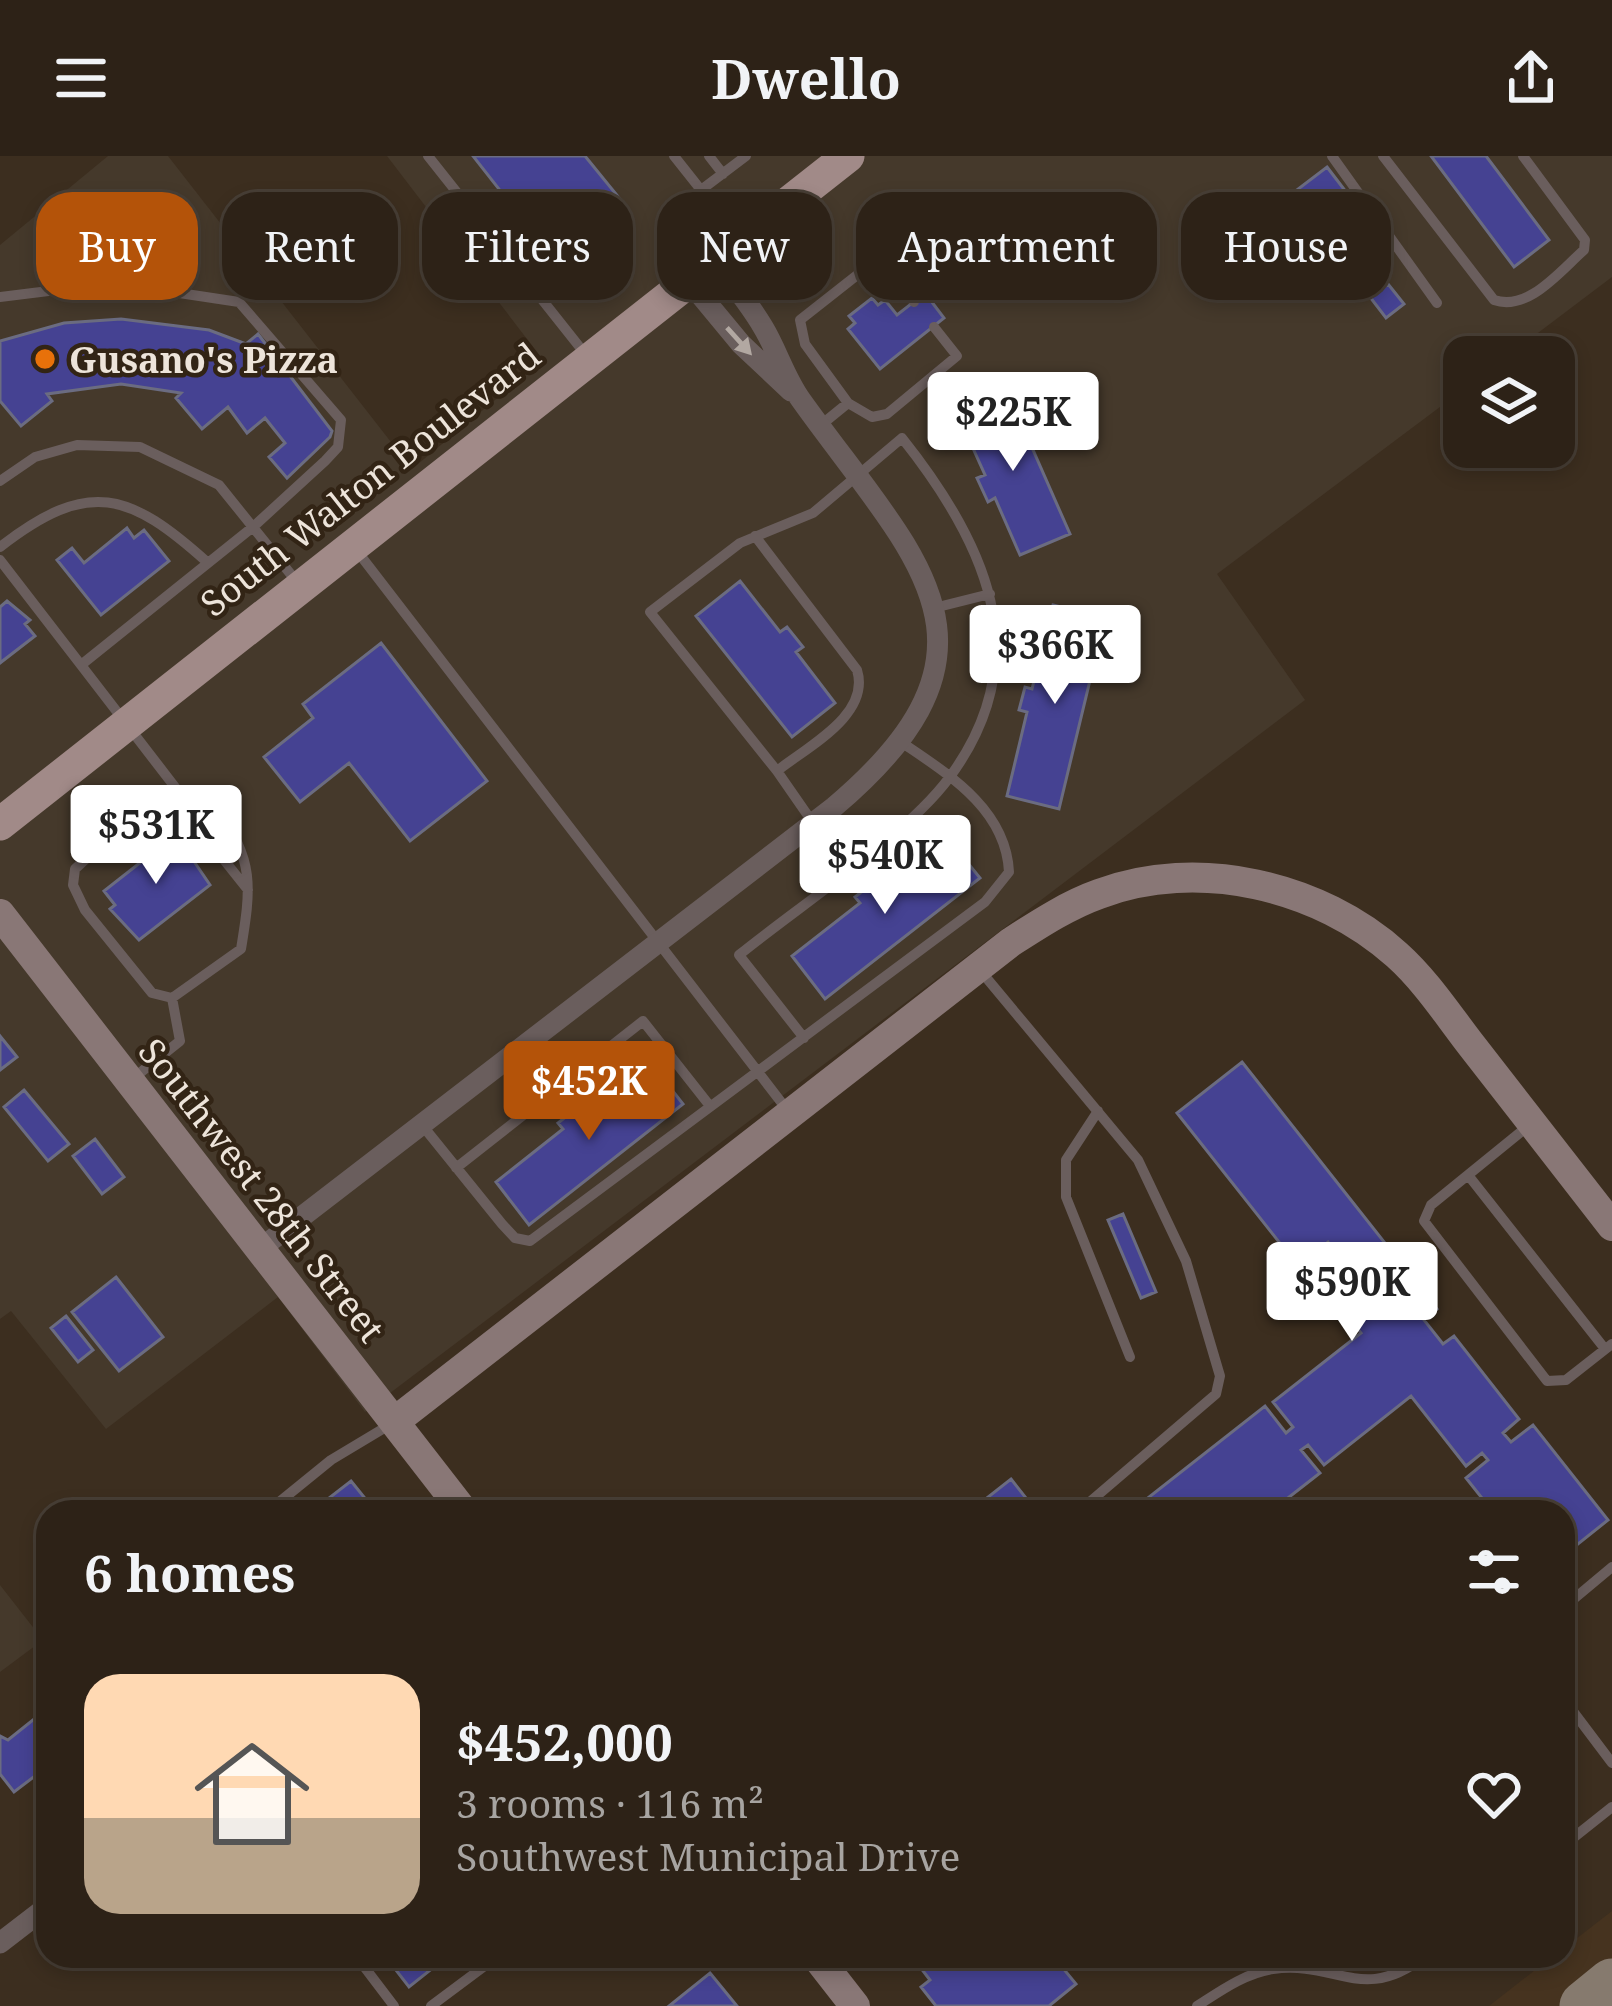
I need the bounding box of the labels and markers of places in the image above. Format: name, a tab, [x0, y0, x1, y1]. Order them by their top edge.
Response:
place label: Gusano's Pizza	[69, 335, 338, 384]
marker: Gusano's Pizza	[32, 346, 58, 372]
pin: $225K	[929, 372, 1097, 474]
pin: $366K	[971, 605, 1139, 707]
pin: $531K	[72, 785, 240, 887]
pin: $540K	[801, 815, 969, 917]
pin: $452K	[505, 1041, 673, 1143]
pin: $590K	[1268, 1242, 1436, 1344]

